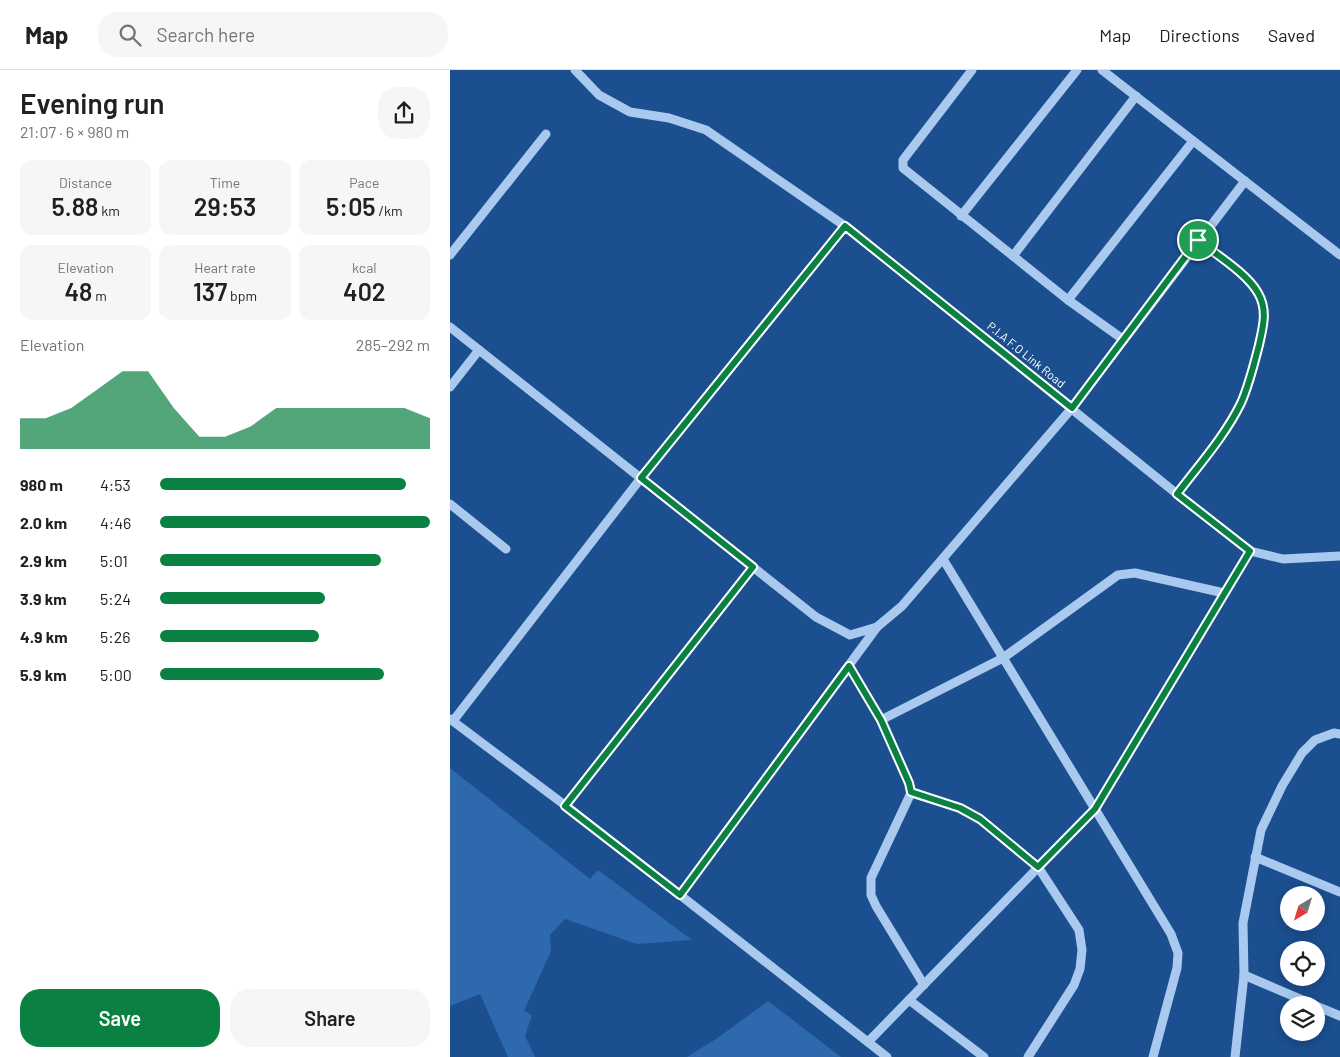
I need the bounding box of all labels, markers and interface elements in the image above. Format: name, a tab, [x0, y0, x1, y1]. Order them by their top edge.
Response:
search box	[98, 12, 448, 57]
text: Map	[25, 20, 68, 49]
icon: search	[116, 21, 144, 49]
text: Search here	[156, 23, 255, 46]
text: Map	[1099, 24, 1131, 46]
text: Directions	[1159, 24, 1240, 46]
text: Saved	[1268, 24, 1315, 46]
text: Evening run	[20, 86, 165, 120]
button: share	[378, 87, 430, 139]
text: 21:07 · 6 × 980 m	[20, 122, 129, 141]
text: Distance	[59, 174, 112, 191]
text: Time	[210, 174, 240, 191]
text: Pace	[349, 174, 379, 191]
text: 5.88	[52, 191, 98, 221]
text: 29:53	[194, 191, 256, 221]
text: 5:05	[326, 191, 376, 221]
text: km	[98, 202, 120, 219]
text: /km	[376, 202, 403, 219]
pin	[1177, 219, 1219, 261]
icon: arrive	[1184, 226, 1212, 254]
text: Elevation	[57, 259, 114, 276]
text: Heart rate	[194, 259, 256, 276]
text: kcal	[352, 259, 377, 276]
text: 48	[64, 276, 92, 306]
text: 137	[193, 276, 227, 306]
text: 402	[343, 276, 386, 306]
text: m	[92, 287, 107, 304]
text: bpm	[227, 287, 257, 304]
street label: P.I.A F.O Link Road	[985, 318, 1069, 390]
text: Elevation	[20, 335, 84, 354]
text: 285–292 m	[356, 335, 430, 354]
text: 980 m	[20, 475, 63, 494]
text: 4:53	[100, 475, 131, 494]
text: 2.0 km	[20, 513, 67, 532]
text: 4:46	[100, 513, 131, 532]
text: 2.9 km	[20, 551, 67, 570]
text: 5:01	[100, 551, 128, 570]
text: 3.9 km	[20, 589, 67, 608]
text: 5:24	[100, 589, 131, 608]
text: 4.9 km	[20, 627, 68, 646]
text: 5:26	[100, 627, 130, 646]
text: 5.9 km	[20, 665, 67, 684]
text: 5:00	[100, 665, 132, 684]
north arrow	[1280, 886, 1325, 931]
map controls	[1280, 886, 1325, 1041]
button: locate	[1280, 941, 1325, 986]
button: Save	[20, 989, 220, 1047]
button: Share	[230, 989, 430, 1047]
button: layers	[1280, 996, 1325, 1041]

